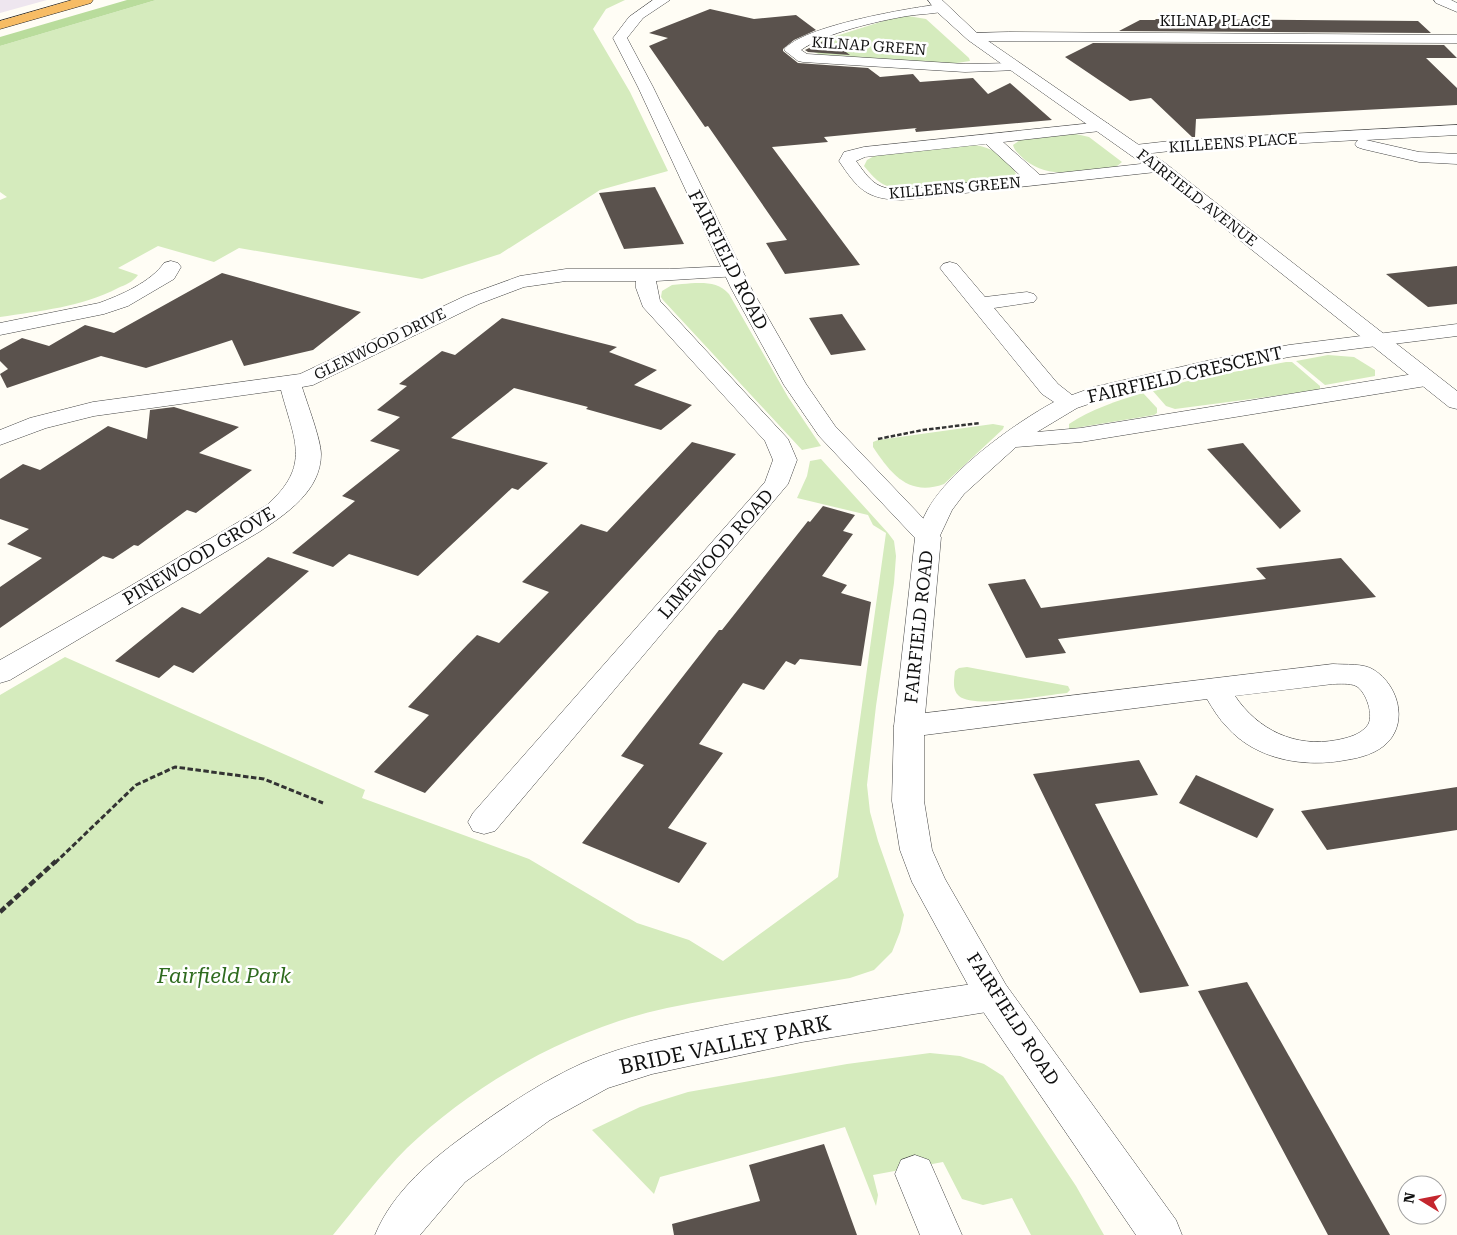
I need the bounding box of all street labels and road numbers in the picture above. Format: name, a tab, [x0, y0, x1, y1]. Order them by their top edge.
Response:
street label: KILNAP PLACE	[1159, 12, 1271, 30]
street label: KILNAP GREEN	[811, 33, 927, 59]
street label: KILLEENS PLACE	[1168, 130, 1298, 156]
street label: FAIRFIELD AVENUE	[1133, 146, 1261, 250]
street label: KILLEENS GREEN	[888, 173, 1022, 203]
street label: FAIRFIELD ROAD	[684, 187, 773, 333]
street label: GLENWOOD DRIVE	[311, 304, 449, 384]
street label: FAIRFIELD CRESCENT	[1085, 342, 1285, 407]
street label: LIMEWOOD ROAD	[654, 485, 778, 623]
street label: PINEWOOD GROVE	[119, 502, 279, 609]
street label: FAIRFIELD ROAD	[900, 549, 937, 704]
street label: FAIRFIELD ROAD	[963, 949, 1064, 1089]
street label: BRIDE VALLEY PARK	[617, 1011, 833, 1079]

